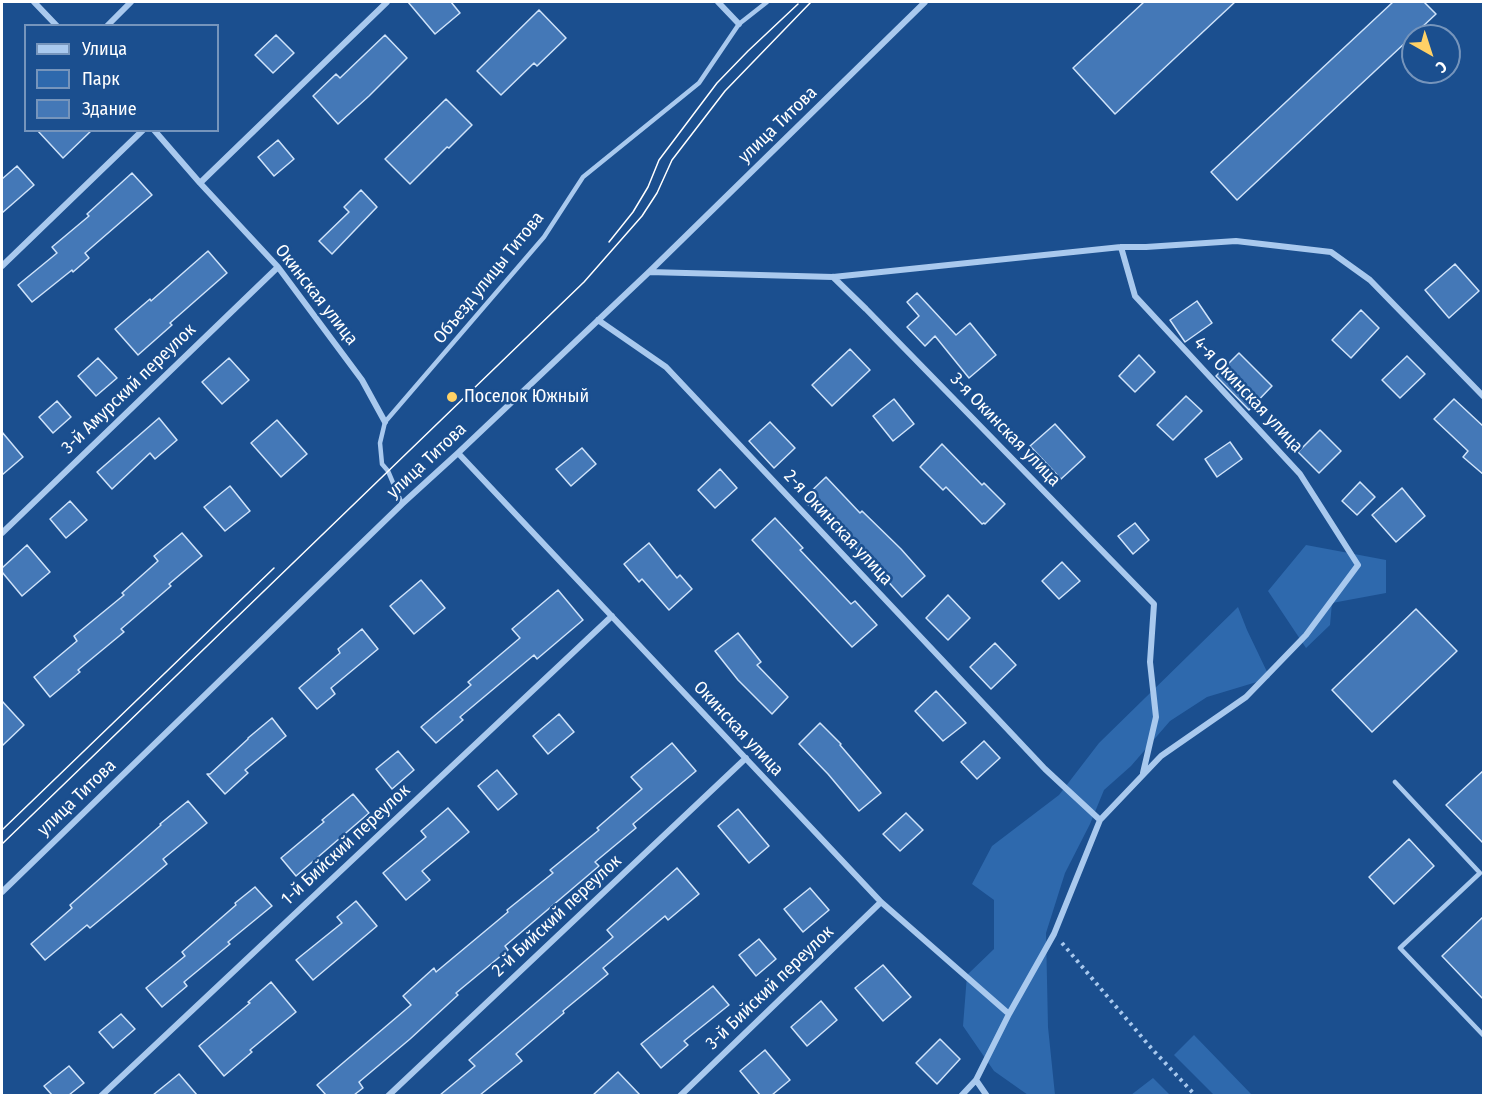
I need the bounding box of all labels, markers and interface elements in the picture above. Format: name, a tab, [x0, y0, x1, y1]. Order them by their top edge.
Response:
legend	[24, 24, 219, 132]
north arrow	[1401, 24, 1461, 84]
text: Улица	[82, 38, 127, 60]
text: С	[1432, 57, 1451, 77]
text: Парк	[82, 68, 120, 90]
street label: улица Титова	[734, 82, 822, 168]
text: Здание	[82, 98, 137, 120]
street label: Объезд улицы Титова	[429, 208, 549, 348]
street label: Окинская улица	[270, 240, 362, 350]
street label: 3-й Амурский переулок	[57, 319, 201, 459]
street label: 4-я Окинская улица	[1189, 333, 1307, 457]
street label: 3-я Окинская улица	[945, 369, 1065, 491]
place label: Поселок Южный	[464, 386, 589, 408]
marker: Поселок Южный	[445, 390, 459, 404]
street label: улица Титова	[383, 419, 471, 503]
street label: 2-я Окинская улица	[779, 466, 897, 590]
street label: Окинская улица	[689, 677, 787, 781]
street label: улица Титова	[33, 755, 121, 841]
street label: 1-й Бийский переулок	[277, 780, 415, 910]
street label: 2-й Бийский переулок	[488, 851, 626, 981]
street label: 3-й Бийский переулок	[702, 922, 838, 1054]

